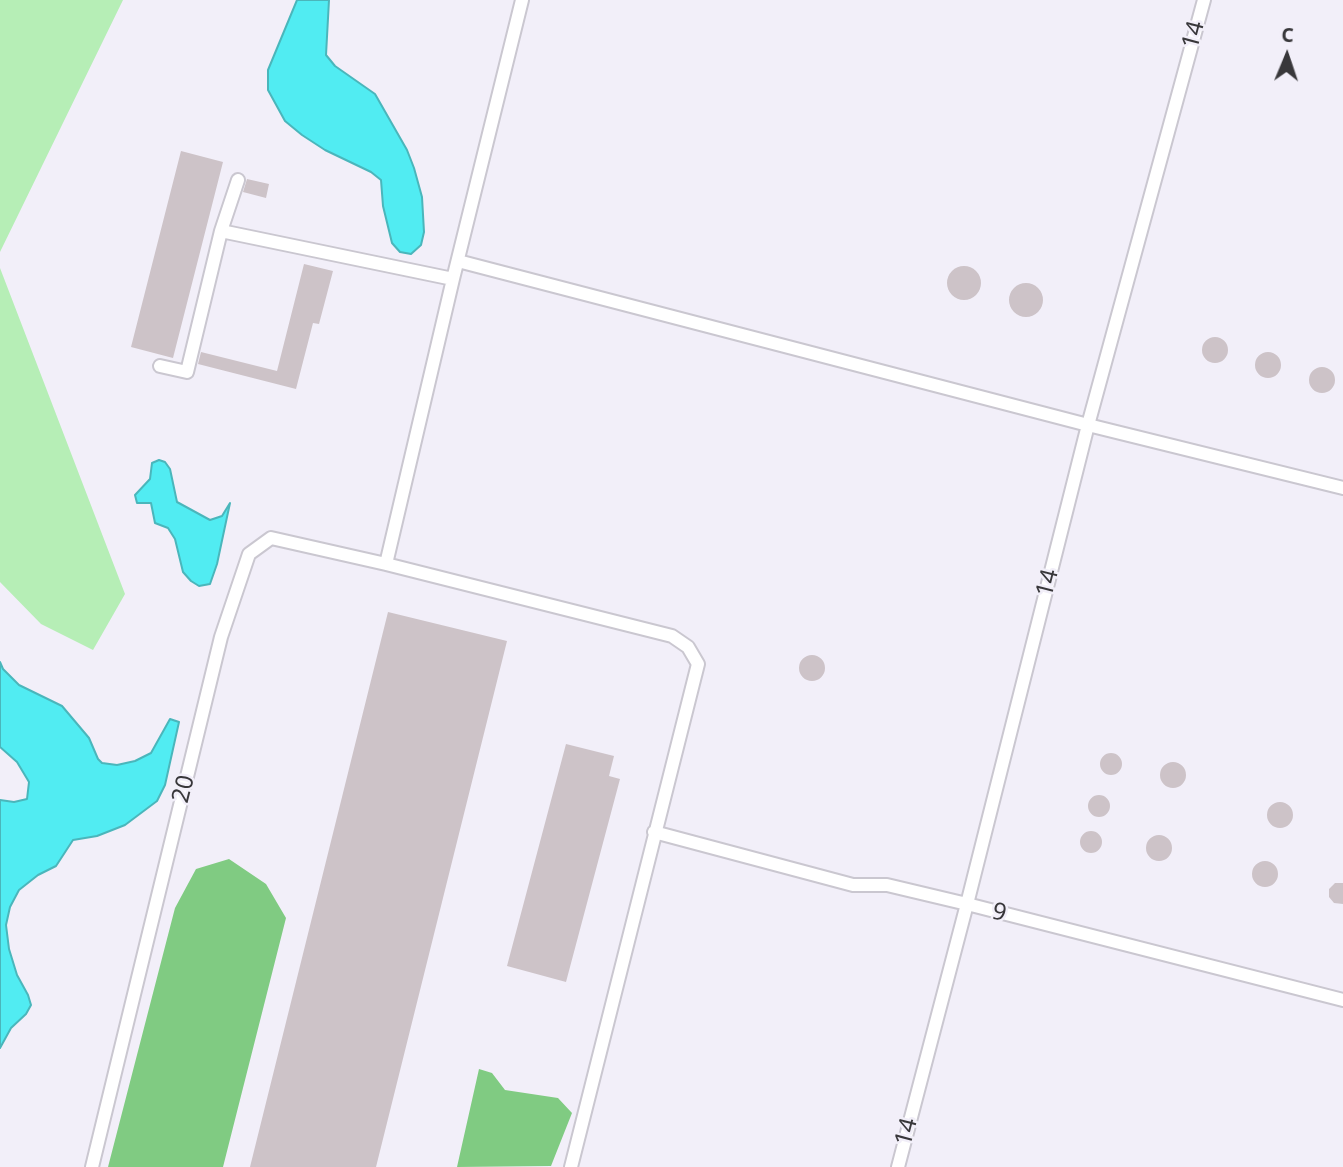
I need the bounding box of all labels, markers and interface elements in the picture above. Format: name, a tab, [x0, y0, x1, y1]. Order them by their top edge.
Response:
street label: 14	[1177, 18, 1211, 52]
north arrow	[1252, 21, 1322, 91]
text: С	[1281, 22, 1294, 48]
street label: 14	[1031, 566, 1065, 600]
street label: 20	[167, 772, 201, 806]
street label: 9	[989, 897, 1009, 929]
street label: 14	[890, 1115, 924, 1149]

